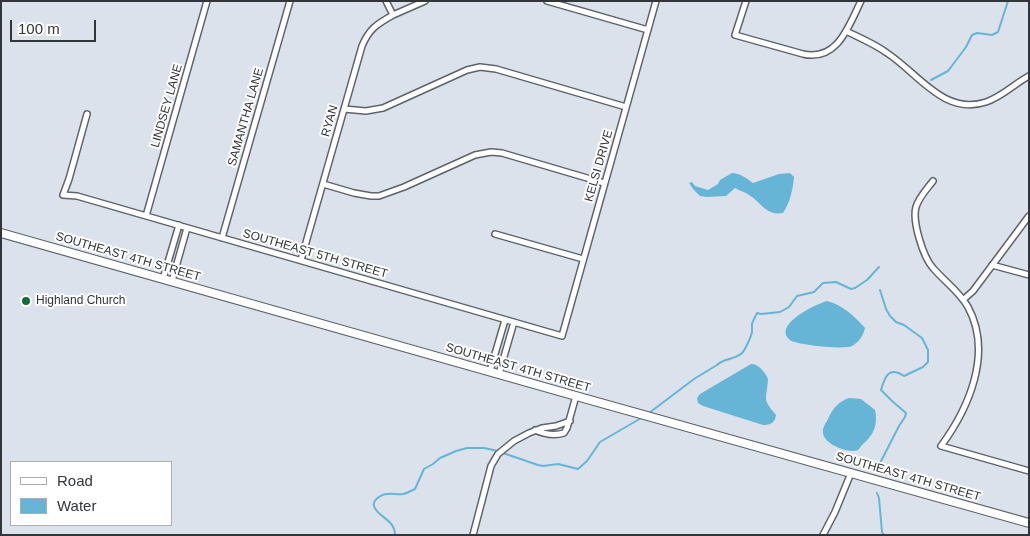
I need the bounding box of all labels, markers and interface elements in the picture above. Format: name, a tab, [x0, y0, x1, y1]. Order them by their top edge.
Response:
scale bar	[12, 10, 99, 42]
text: 100 m	[18, 20, 60, 37]
street label: LINDSEY LANE	[148, 63, 186, 149]
street label: SAMANTHA LANE	[225, 66, 267, 168]
street label: RYAN	[319, 104, 341, 138]
street label: KELSI DRIVE	[582, 128, 616, 204]
street label: SOUTHEAST 5TH STREET	[241, 226, 389, 282]
street label: SOUTHEAST 4TH STREET	[54, 229, 202, 285]
place label: Highland Church	[36, 294, 125, 308]
marker: Highland Church	[20, 295, 32, 307]
street label: SOUTHEAST 4TH STREET	[444, 340, 592, 396]
street label: SOUTHEAST 4TH STREET	[834, 449, 982, 505]
legend	[10, 461, 172, 526]
text: Road	[57, 472, 93, 489]
text: Water	[57, 497, 96, 514]

